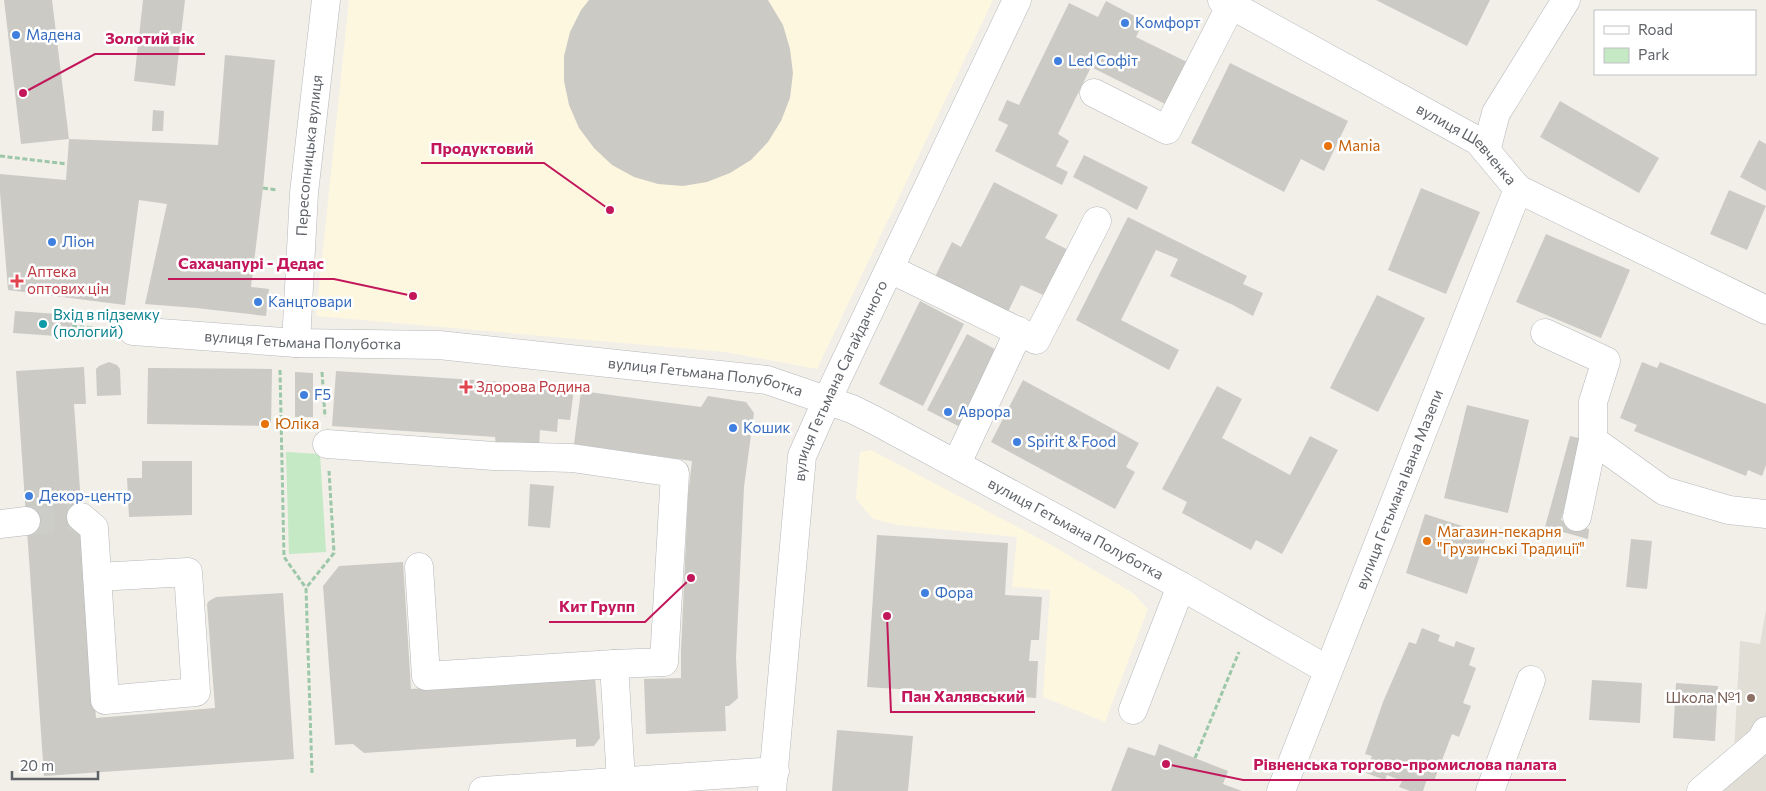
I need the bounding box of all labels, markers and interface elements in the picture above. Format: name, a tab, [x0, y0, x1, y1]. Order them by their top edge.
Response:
legend	[1594, 10, 1756, 75]
place label: Комфорт	[1135, 13, 1201, 31]
marker: Комфорт	[1119, 17, 1131, 29]
text: Road	[1638, 20, 1673, 38]
callout: Золотий вік	[95, 23, 205, 54]
place label: Мадена	[26, 25, 81, 43]
text: Золотий вік	[105, 28, 195, 47]
marker: Мадена	[10, 29, 22, 41]
text: Park	[1638, 45, 1669, 63]
place label: Led Софіт	[1068, 51, 1138, 69]
marker: Led Софіт	[1052, 55, 1064, 67]
street label: Пересопницька вулиця	[292, 74, 325, 237]
street label: вулиця Шевченка	[1414, 99, 1521, 188]
callout: Продуктовий	[421, 132, 544, 163]
place label: Mania	[1338, 136, 1380, 154]
text: Продуктовий	[431, 138, 533, 157]
marker: Mania	[1322, 140, 1334, 152]
place label: Ліон	[62, 232, 95, 250]
marker: Ліон	[46, 236, 58, 248]
callout: Сахачапурі - Дедас	[168, 248, 334, 279]
text: Сахачапурі - Дедас	[178, 253, 324, 272]
place label: Аптека оптових цін	[27, 262, 109, 297]
marker: Аптека оптових цін	[11, 275, 23, 287]
street label: вулиця Гетьмана Сагайдачного	[790, 277, 891, 482]
place label: Канцтовари	[268, 292, 352, 310]
marker: Канцтовари	[252, 296, 264, 308]
place label: Вхід в підземку (пологий)	[53, 305, 160, 340]
marker: Вхід в підземку (пологий)	[37, 318, 49, 330]
street label: вулиця Гетьмана Полуботка	[204, 326, 401, 352]
street label: вулиця Гетьмана Полуботка	[607, 353, 805, 400]
place label: Здорова Родина	[476, 377, 590, 395]
marker: Здорова Родина	[460, 381, 472, 393]
place label: F5	[314, 385, 331, 403]
street label: вулиця Гетьмана Івана Мазепи	[1351, 387, 1446, 592]
marker: F5	[298, 389, 310, 401]
place label: Аврора	[958, 402, 1011, 420]
marker: Аврора	[942, 406, 954, 418]
place label: Юліка	[275, 414, 319, 432]
marker: Юліка	[259, 418, 271, 430]
place label: Кошик	[743, 418, 791, 436]
marker: Кошик	[727, 422, 739, 434]
place label: Spirit & Food	[1027, 432, 1116, 450]
marker: Spirit & Food	[1011, 436, 1023, 448]
street label: вулиця Гетьмана Полуботка	[985, 473, 1167, 583]
place label: Декор-центр	[39, 486, 131, 504]
marker: Декор-центр	[23, 490, 35, 502]
place label: Магазин-пекарня "Грузинські Традиції"	[1437, 522, 1585, 557]
marker: Магазин-пекарня "Грузинські Традиції"	[1421, 535, 1433, 547]
place label: Фора	[935, 583, 973, 601]
marker: Фора	[919, 587, 931, 599]
callout: Кит Групп	[549, 591, 645, 622]
text: Кит Групп	[559, 596, 635, 615]
callout: Пан Халявський	[891, 681, 1035, 712]
text: Пан Халявський	[901, 686, 1025, 705]
place label: Школа №1	[1665, 688, 1741, 706]
marker: Школа №1	[1745, 692, 1757, 704]
scale bar	[12, 748, 99, 780]
callout: Рівненська торгово-промислова палата	[1243, 749, 1566, 780]
text: Рівненська торгово-промислова палата	[1253, 754, 1557, 773]
text: 20 m	[20, 756, 54, 774]

